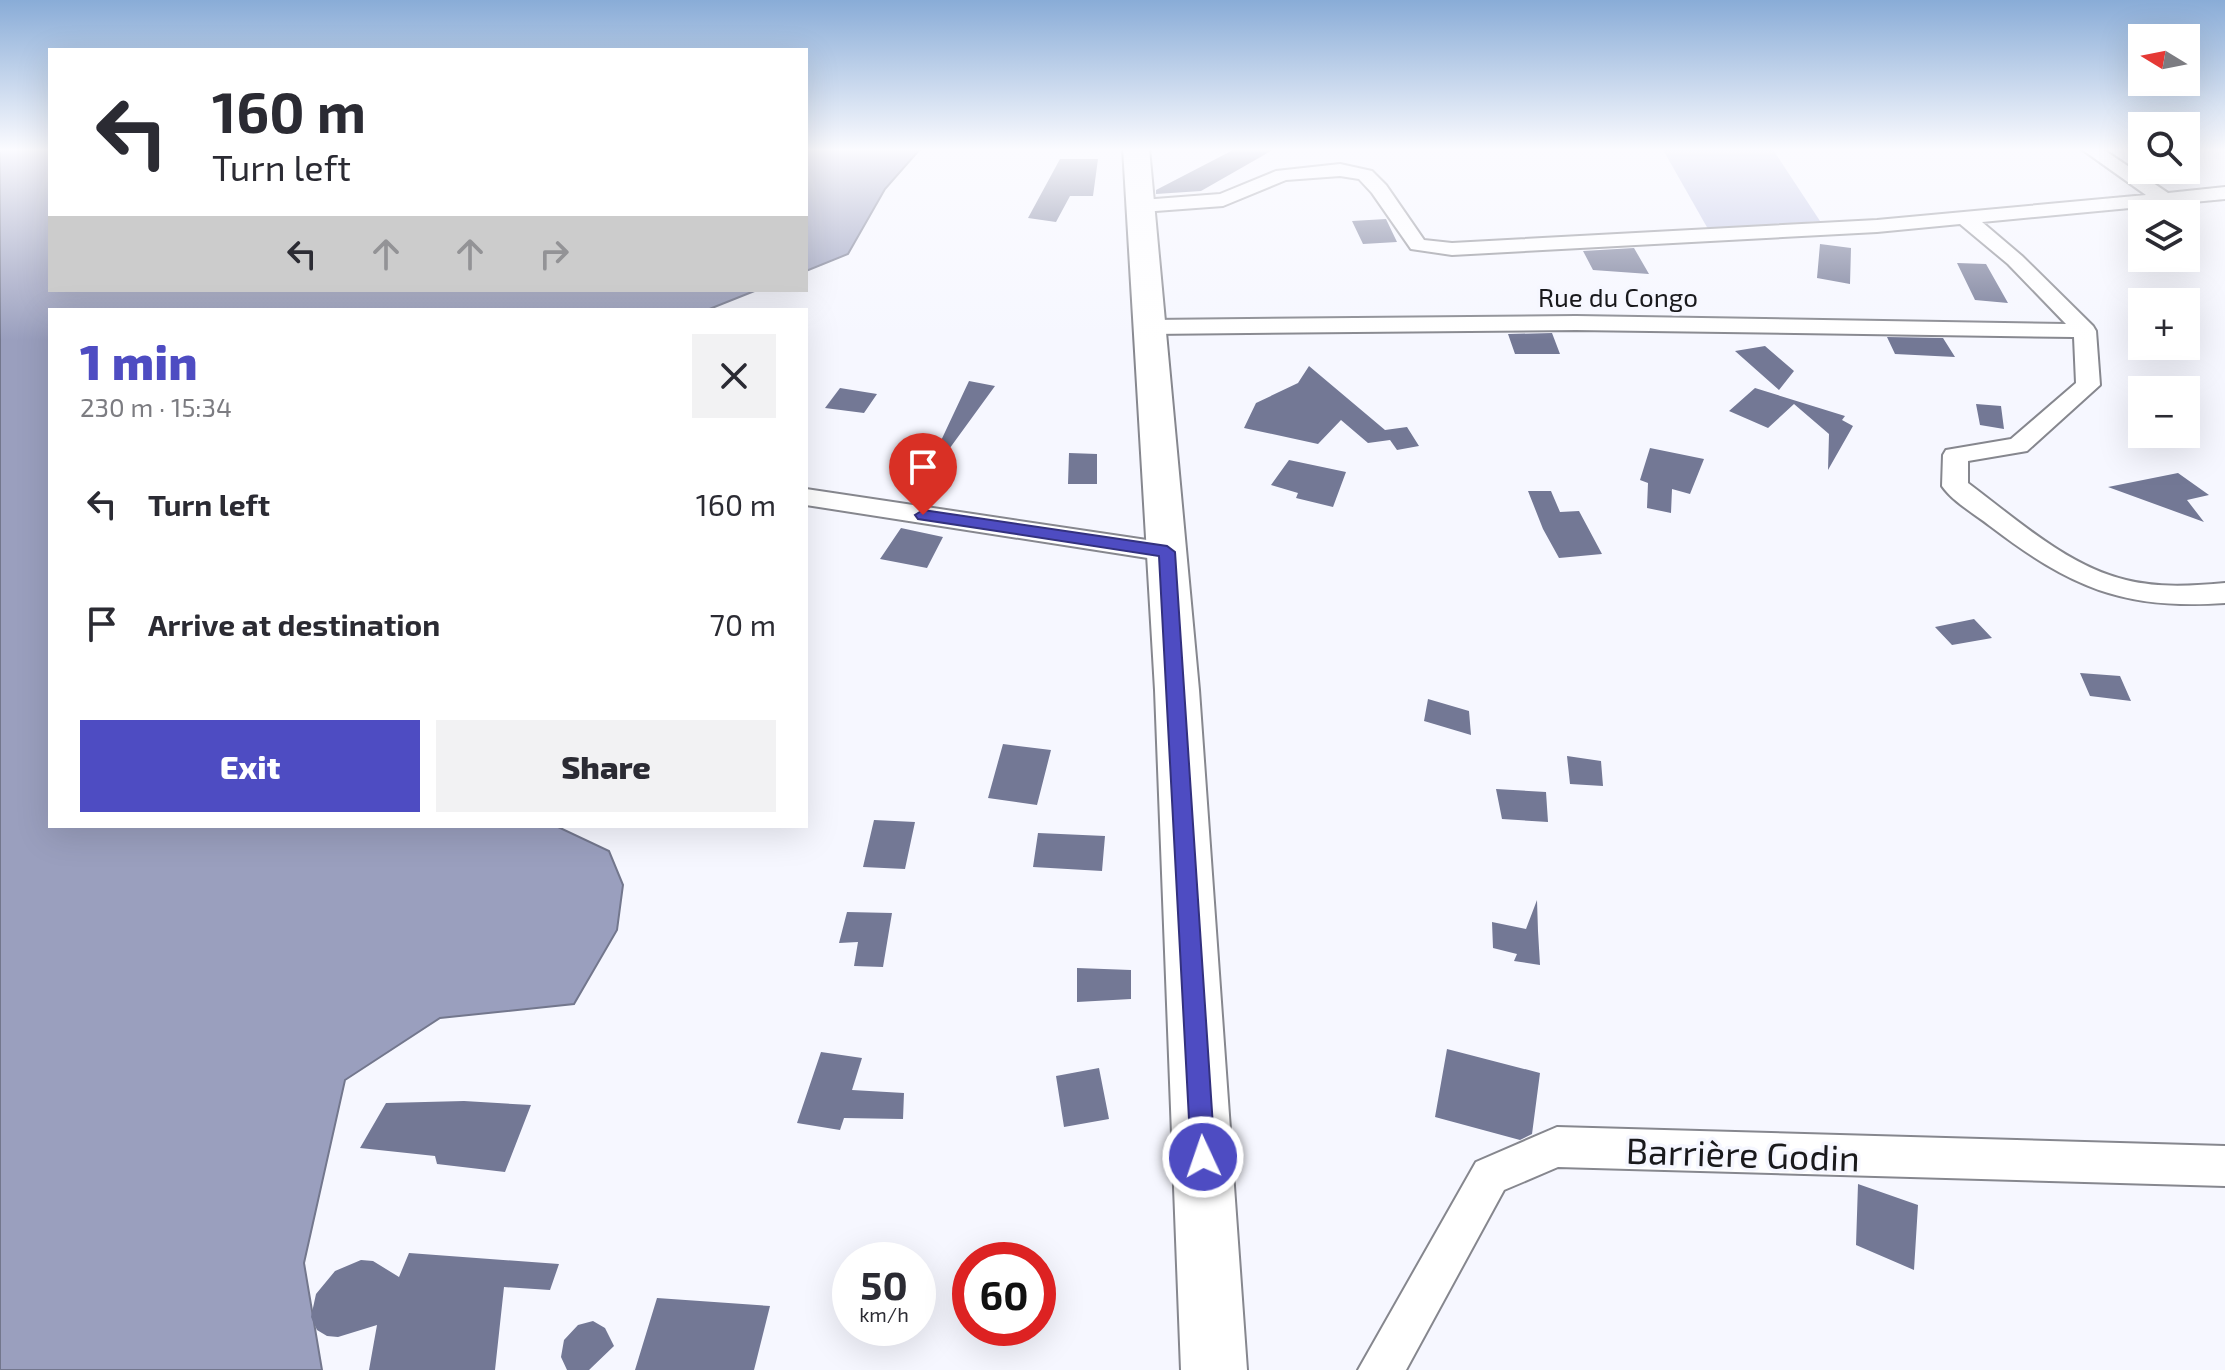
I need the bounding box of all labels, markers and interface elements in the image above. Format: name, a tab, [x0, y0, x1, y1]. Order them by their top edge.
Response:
north arrow	[2128, 24, 2200, 96]
map controls	[2128, 24, 2200, 448]
text: 160 m	[212, 77, 366, 144]
icon: left	[80, 80, 184, 184]
button: search	[2128, 112, 2200, 184]
text: Turn left	[212, 145, 351, 188]
button: layers	[2128, 200, 2200, 272]
icon: left	[280, 232, 324, 276]
icon: ahead	[364, 232, 408, 276]
icon: ahead	[448, 232, 492, 276]
icon: right	[532, 232, 576, 276]
street label: Rue du Congo	[1538, 281, 1698, 312]
button: +	[2128, 288, 2200, 360]
text: 1 min	[80, 332, 198, 390]
button: close	[692, 334, 776, 418]
button: −	[2128, 376, 2200, 448]
text: 230 m · 15:34	[80, 391, 232, 422]
pin	[889, 433, 957, 515]
icon: arrive	[901, 445, 945, 489]
icon: left	[80, 482, 124, 526]
text: Turn left	[148, 486, 270, 522]
text: 160 m	[696, 486, 776, 522]
icon: arrive	[80, 602, 124, 646]
text: Arrive at destination	[148, 606, 440, 642]
text: 70 m	[710, 606, 776, 642]
button: Exit	[80, 720, 420, 812]
button: Share	[436, 720, 776, 812]
position arrow	[1161, 1115, 1245, 1199]
street label: Barrière Godin	[1625, 1127, 1861, 1179]
speed limit sign: 60	[952, 1242, 1056, 1346]
text: 50	[860, 1260, 908, 1308]
text: km/h	[859, 1302, 909, 1326]

